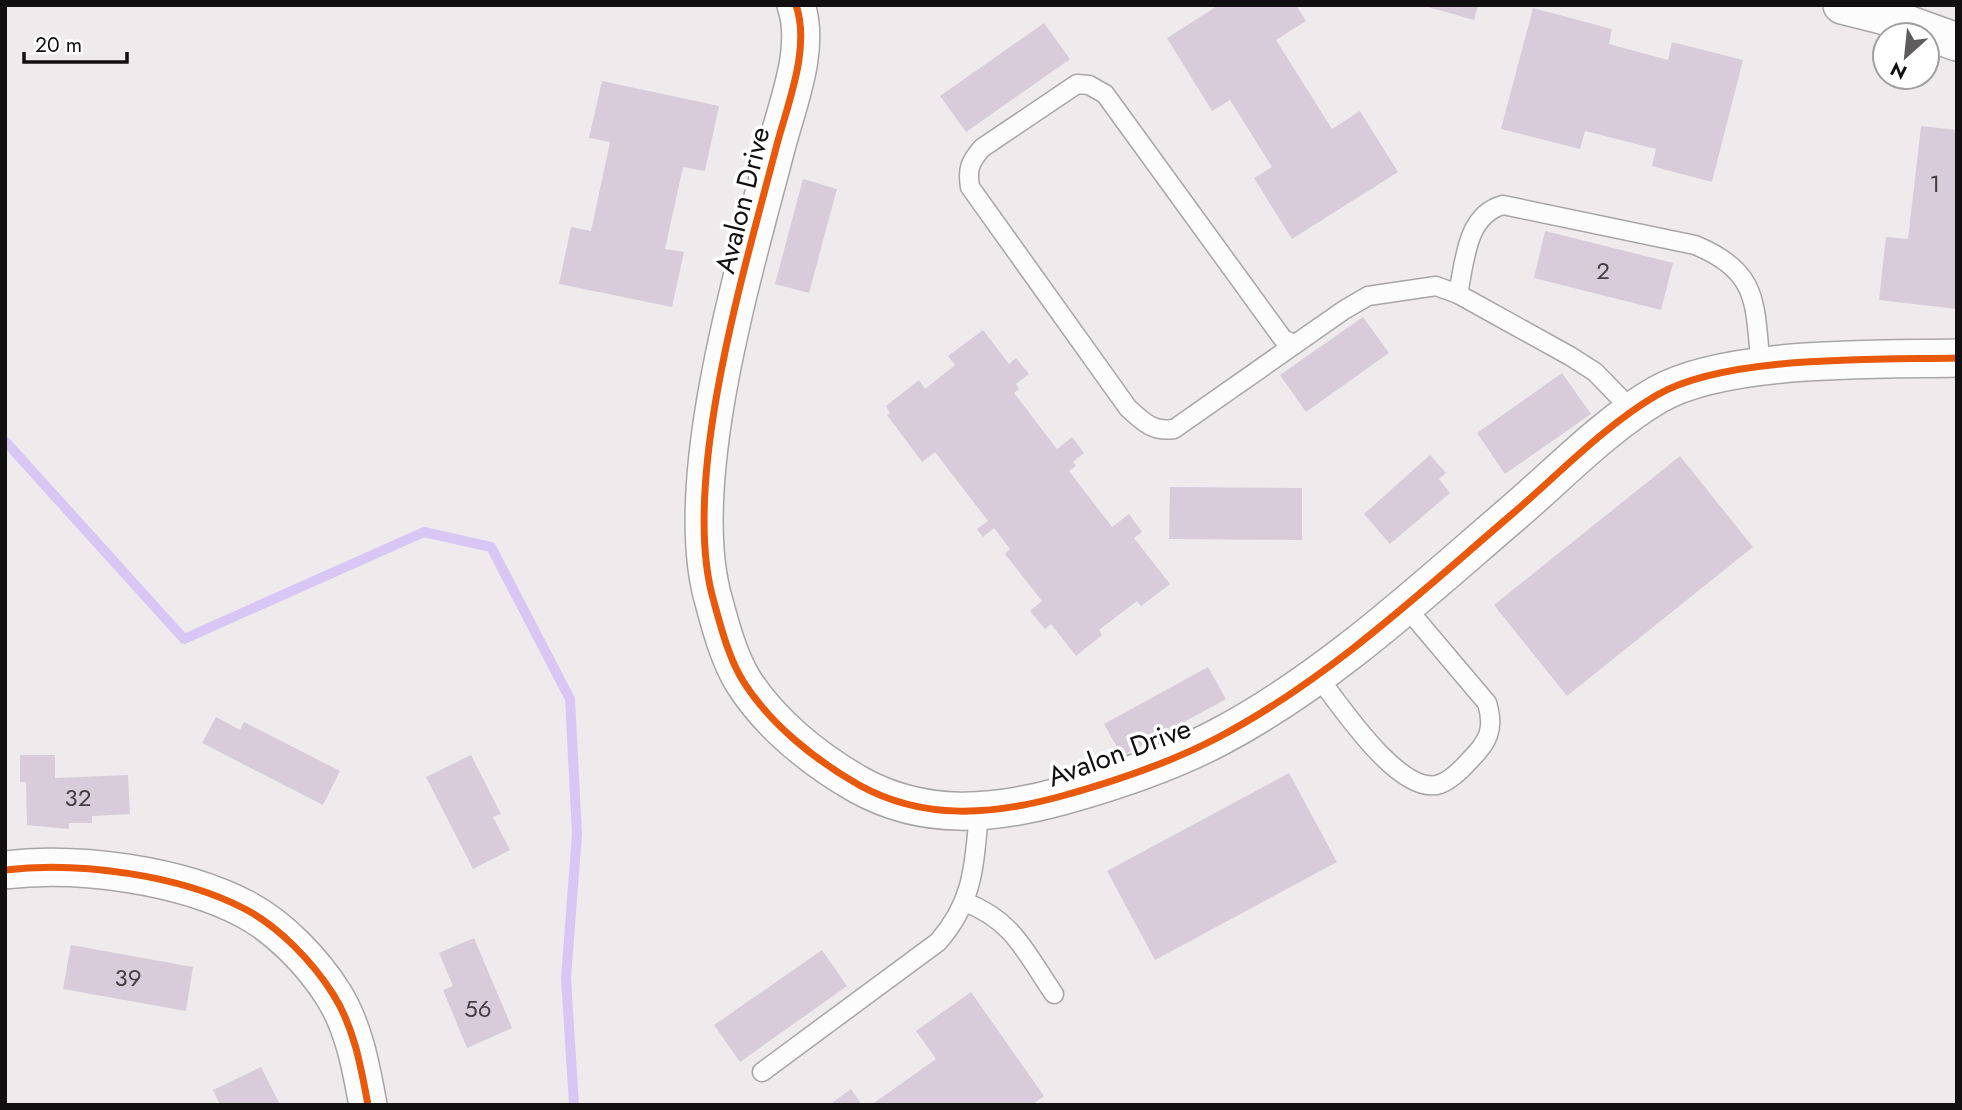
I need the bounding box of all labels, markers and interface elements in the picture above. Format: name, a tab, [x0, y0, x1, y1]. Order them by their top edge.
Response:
scale bar	[24, 21, 128, 65]
north arrow	[1871, 21, 1941, 91]
text: 20 m	[35, 30, 82, 60]
text: N	[1886, 55, 1911, 86]
street label: Avalon Drive	[704, 122, 781, 278]
house number: 1	[1930, 166, 1940, 201]
house number: 2	[1596, 253, 1610, 288]
street label: Avalon Drive	[1042, 708, 1197, 797]
house number: 32	[65, 780, 91, 815]
house number: 39	[115, 960, 141, 995]
house number: 56	[464, 991, 492, 1026]

